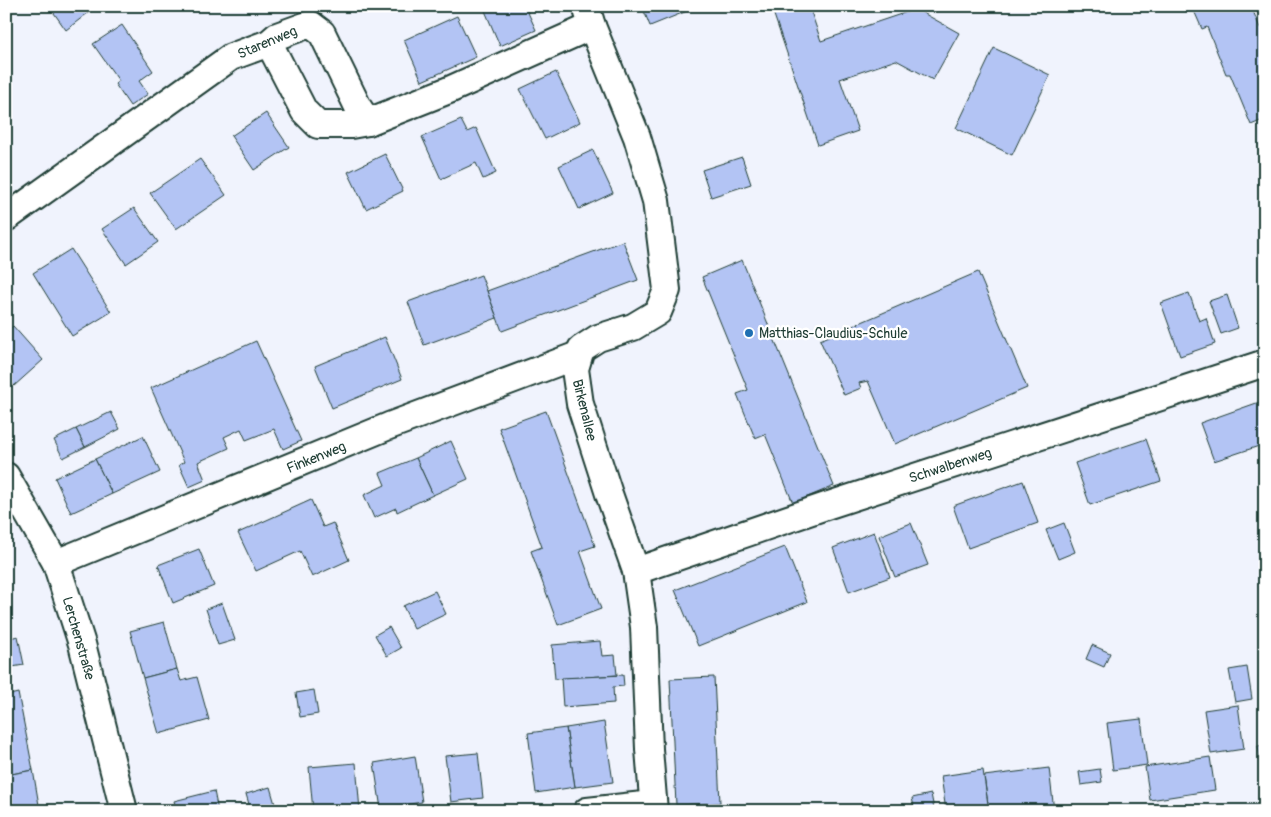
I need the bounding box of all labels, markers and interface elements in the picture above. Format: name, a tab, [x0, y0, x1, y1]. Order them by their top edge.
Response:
street label: Starenweg	[235, 22, 300, 63]
place label: Matthias-Claudius-Schule	[759, 325, 907, 342]
marker: Matthias-Claudius-Schule	[743, 327, 755, 339]
street label: Birkenallee	[569, 378, 600, 443]
street label: Finkenweg	[284, 438, 348, 477]
street label: Schwalbenweg	[907, 444, 994, 487]
street label: Lerchenstraße	[59, 595, 99, 682]

